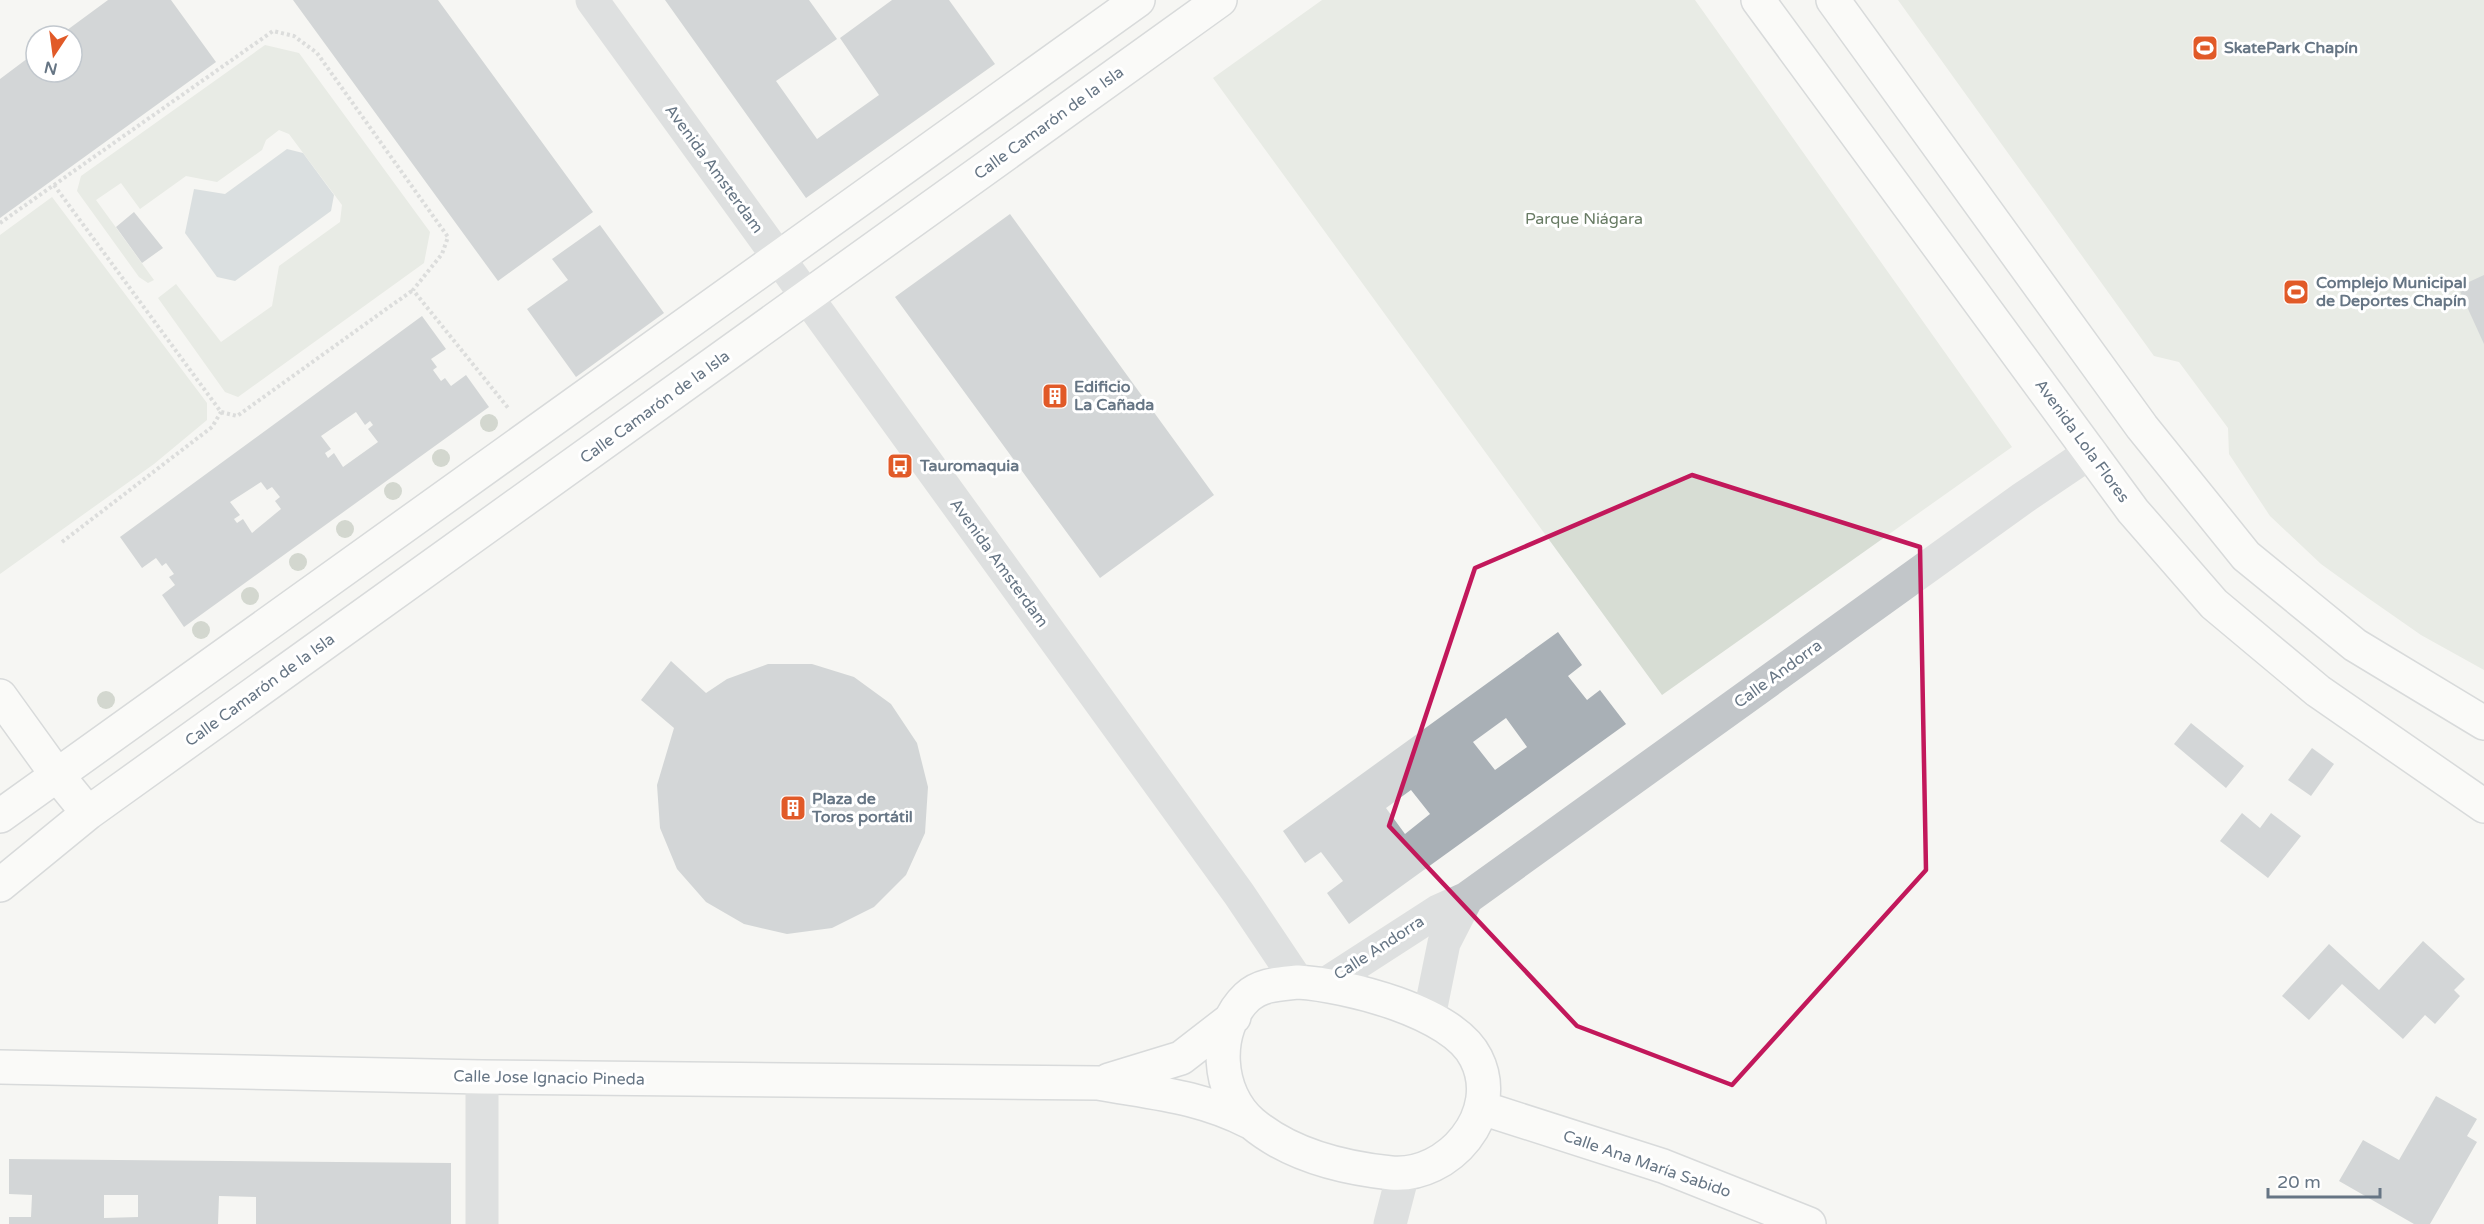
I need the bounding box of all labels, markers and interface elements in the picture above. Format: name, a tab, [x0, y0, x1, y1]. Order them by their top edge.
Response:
north arrow	[24, 24, 84, 84]
sports icon: SkatePark Chapín	[2190, 33, 2220, 63]
place label: SkatePark Chapín	[2224, 38, 2358, 58]
text: N	[42, 56, 59, 79]
street label: Calle Camarón de la Isla	[970, 62, 1128, 184]
street label: Avenida Amsterdam	[660, 101, 768, 237]
park label: Parque Niágara	[1525, 209, 1643, 229]
place label: Complejo Municipal de Deportes Chapín	[2316, 273, 2467, 311]
sports icon: Complejo Municipal de Deportes Chapín	[2281, 277, 2311, 307]
street label: Calle Camarón de la Isla	[576, 346, 734, 468]
street label: Avenida Lola Flores	[2030, 375, 2134, 507]
place label: Edificio La Cañada	[1074, 377, 1154, 415]
building icon: Edificio La Cañada	[1040, 381, 1070, 411]
bus stop icon: Tauromaquia	[885, 451, 915, 481]
place label: Tauromaquia	[919, 456, 1019, 476]
street label: Avenida Amsterdam	[945, 495, 1053, 631]
street label: Calle Camarón de la Isla	[181, 629, 339, 751]
street label: Calle Andorra	[1730, 635, 1826, 713]
place label: Plaza de Toros portátil	[811, 789, 913, 827]
building icon: Plaza de Toros portátil	[778, 793, 808, 823]
street label: Calle Andorra	[1330, 911, 1428, 985]
street label: Calle Jose Ignacio Pineda	[453, 1066, 645, 1090]
street label: Calle Ana María Sabido	[1560, 1126, 1734, 1202]
scale bar	[2268, 1161, 2380, 1199]
text: 20 m	[2277, 1171, 2321, 1193]

